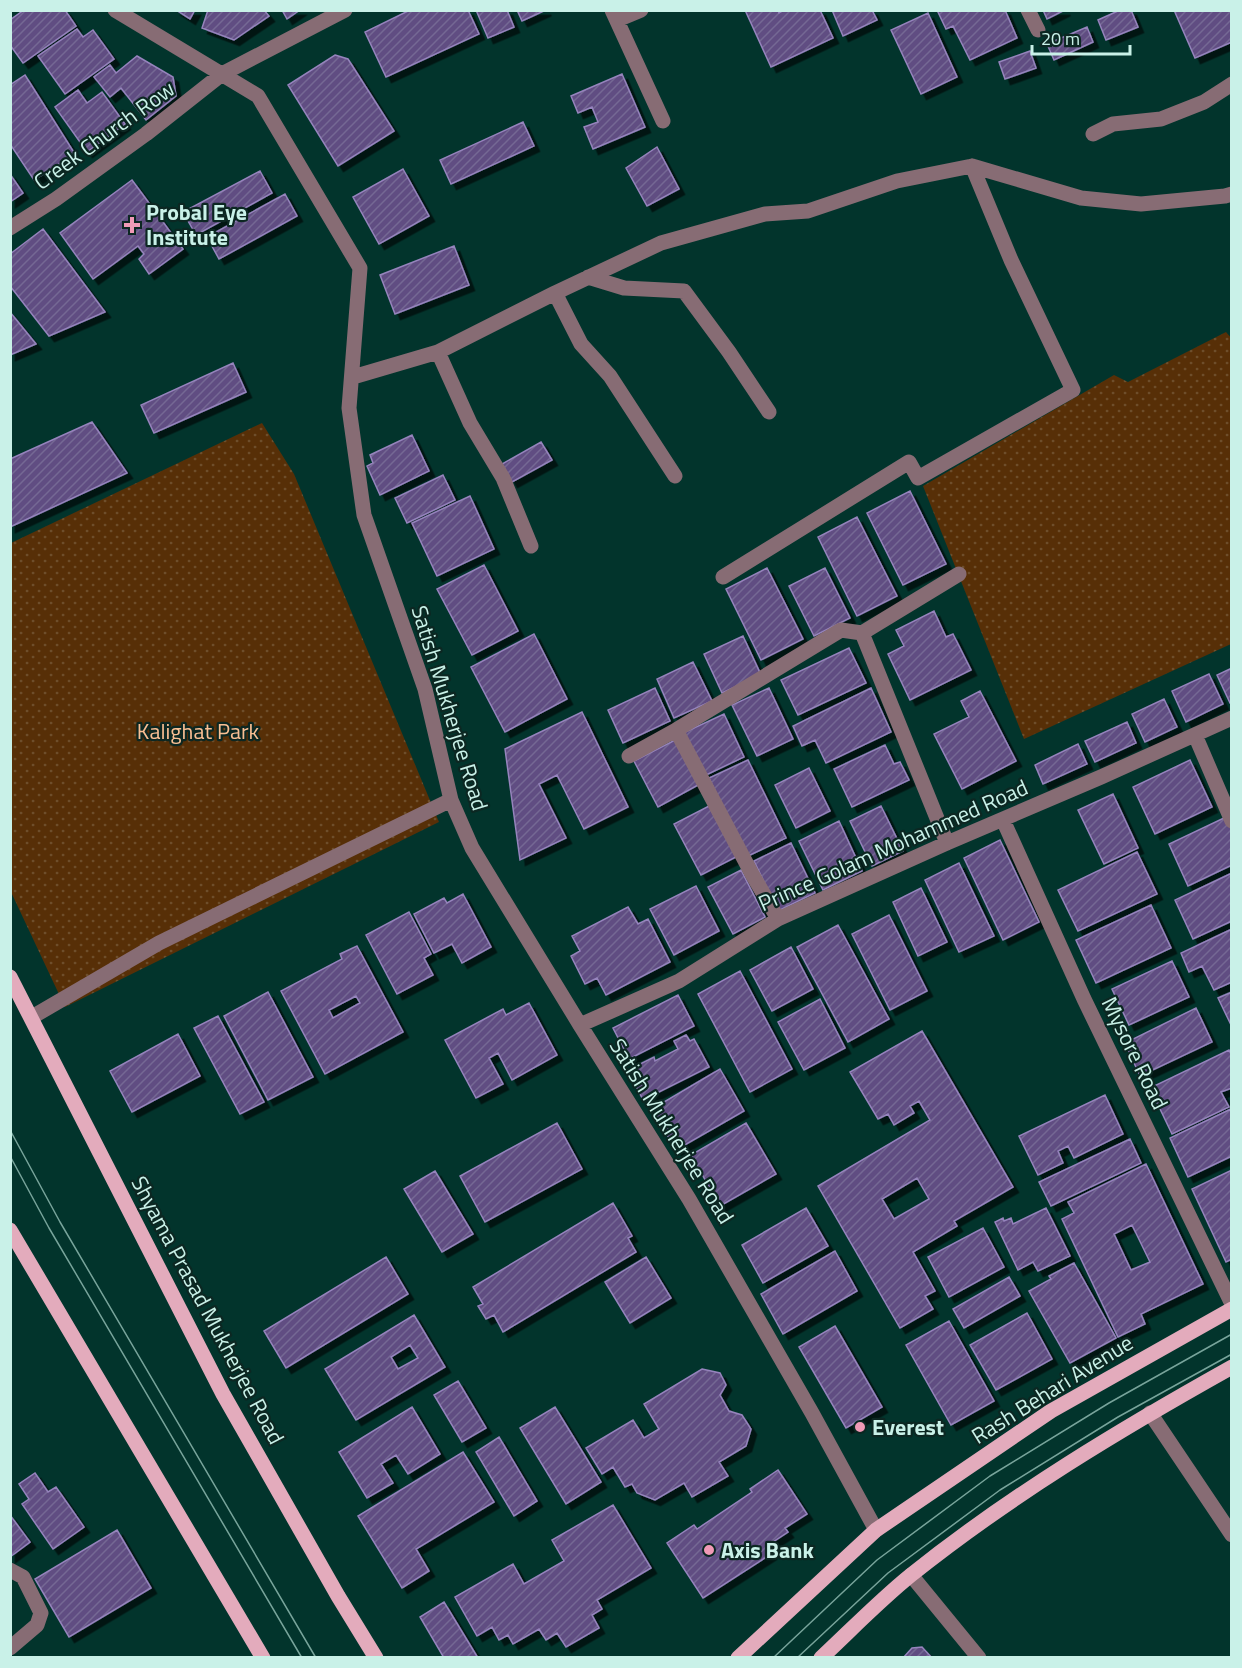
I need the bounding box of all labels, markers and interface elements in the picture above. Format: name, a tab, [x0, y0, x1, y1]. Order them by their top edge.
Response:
scale bar	[1032, 18, 1130, 56]
text: 20 m	[1041, 25, 1080, 52]
street label: Creek Church Row	[26, 72, 182, 198]
place label: Probal Eye Institute	[146, 195, 247, 254]
marker: Probal Eye Institute	[123, 216, 141, 234]
street label: Satish Mukherjee Road	[403, 601, 497, 815]
park label: Kalighat Park	[137, 714, 260, 748]
street label: Prince Golam Mohammed Road	[753, 770, 1033, 920]
street label: Mysore Road	[1093, 991, 1177, 1115]
street label: Satish Mukherjee Road	[601, 1032, 743, 1230]
street label: Shyama Prasad Mukherjee Road	[123, 1170, 293, 1450]
street label: Rash Behari Avenue	[965, 1326, 1139, 1452]
place label: Everest	[872, 1410, 944, 1444]
marker: Everest	[853, 1420, 867, 1434]
place label: Axis Bank	[721, 1533, 814, 1567]
marker: Axis Bank	[702, 1543, 716, 1557]

